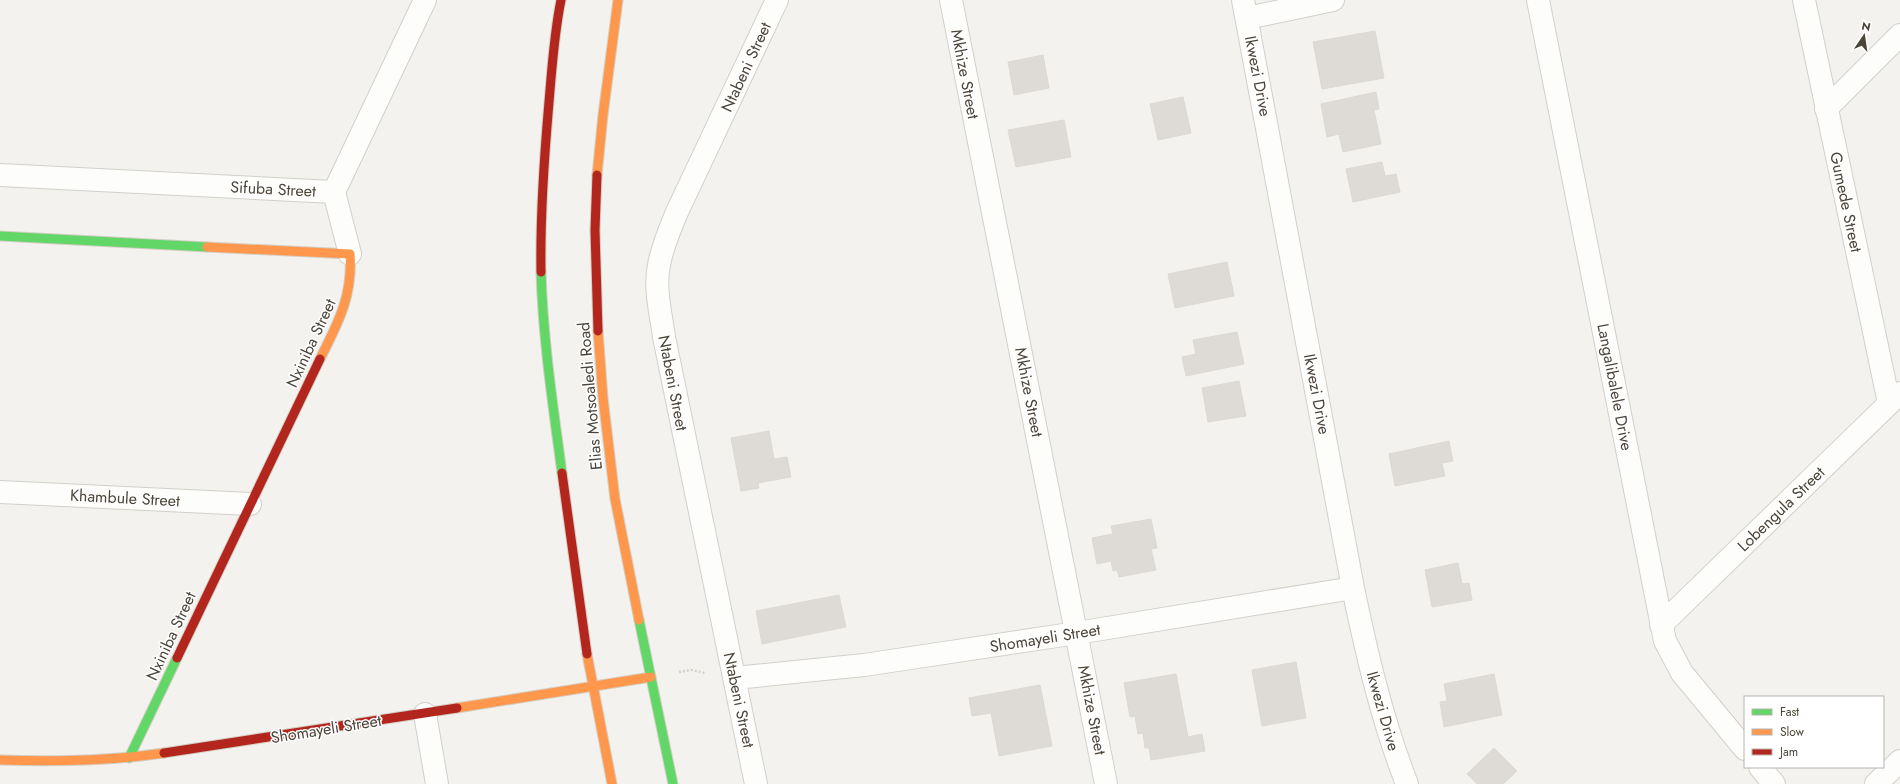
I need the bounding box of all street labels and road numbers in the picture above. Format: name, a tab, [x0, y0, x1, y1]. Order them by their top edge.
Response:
street label: Ntabeni Street	[715, 18, 777, 116]
street label: Mkhize Street	[945, 27, 985, 121]
street label: Ikwezi Drive	[1239, 34, 1277, 118]
street label: Gumede Street	[1824, 150, 1868, 254]
street label: Sifuba Street	[230, 175, 317, 203]
street label: Nxiniba Street	[280, 295, 342, 391]
street label: Elias Motsoaledi Road	[572, 321, 608, 471]
street label: Langalibalele Drive	[1591, 321, 1639, 453]
street label: Ntabeni Street	[652, 333, 694, 433]
street label: Mkhize Street	[1009, 345, 1049, 439]
street label: Ikwezi Drive	[1298, 352, 1336, 436]
street label: Lobengula Street	[1732, 461, 1830, 557]
street label: Khambule Street	[69, 484, 181, 512]
street label: Nxiniba Street	[140, 588, 202, 684]
street label: Shomayeli Street	[988, 618, 1102, 658]
street label: Ntabeni Street	[718, 650, 760, 750]
street label: Mkhize Street	[1072, 663, 1112, 757]
street label: Ikwezi Drive	[1361, 669, 1405, 753]
street label: Shomayeli Street	[269, 709, 383, 749]

